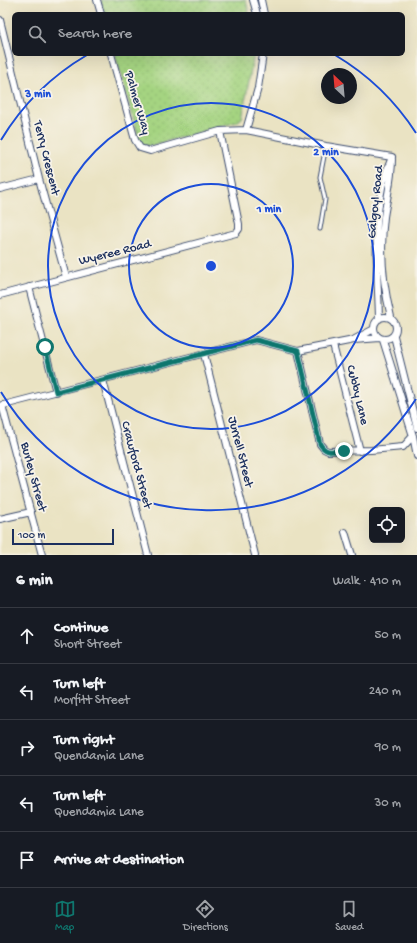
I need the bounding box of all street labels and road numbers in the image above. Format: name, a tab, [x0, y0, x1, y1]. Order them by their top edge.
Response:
street label: Palmer Way	[120, 68, 153, 137]
street label: Terry Crescent	[29, 118, 63, 198]
street label: Galgoyl Road	[365, 163, 387, 239]
street label: Wyeree Road	[77, 236, 154, 269]
street label: Cubby Lane	[342, 363, 372, 427]
street label: Jurrell Street	[224, 415, 256, 491]
street label: Crawford Street	[117, 420, 155, 512]
street label: Burley Street	[16, 440, 50, 515]

